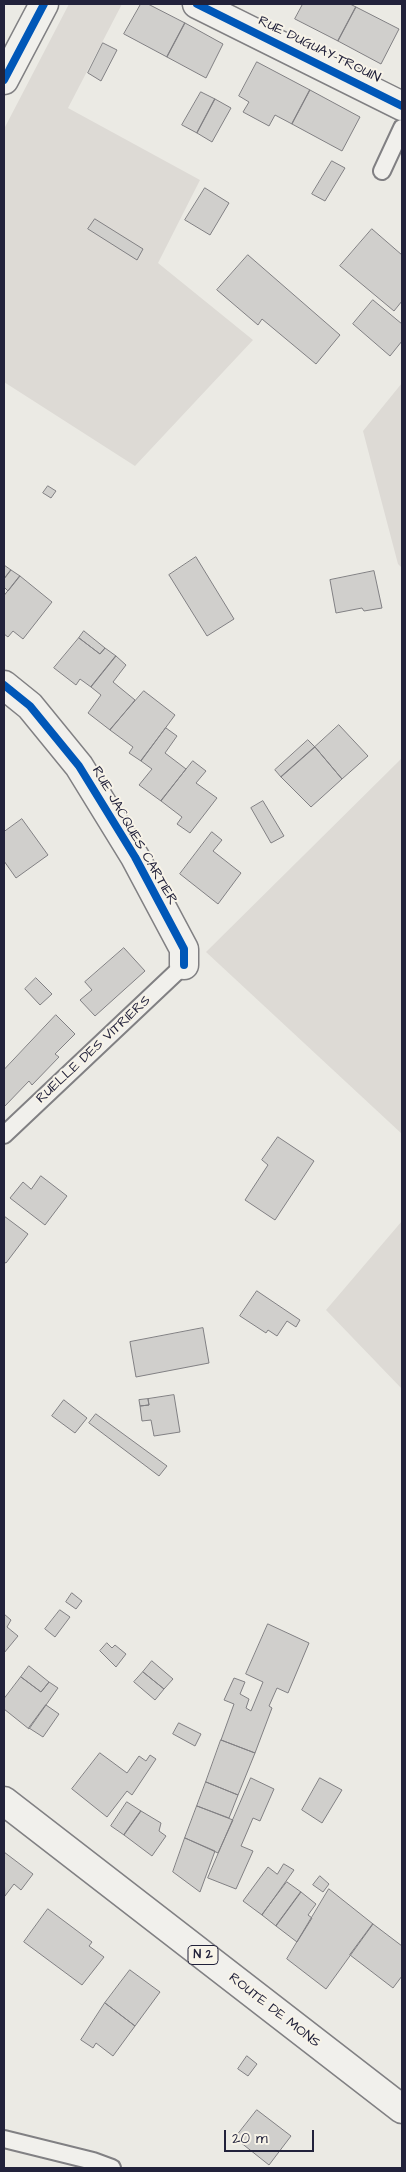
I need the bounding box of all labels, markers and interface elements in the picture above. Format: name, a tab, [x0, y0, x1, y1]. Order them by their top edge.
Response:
street label: RUE DUGUAY-TROUIN	[255, 13, 383, 87]
street label: RUE JACQUES CARTIER	[88, 764, 180, 908]
street label: RUELLE DES VITRIERS	[33, 993, 155, 1107]
road number: N 2	[188, 1946, 218, 1964]
street label: ROUTE DE MONS	[225, 1970, 323, 2052]
scale bar	[226, 2120, 316, 2152]
text: 20 m	[232, 2128, 268, 2149]

